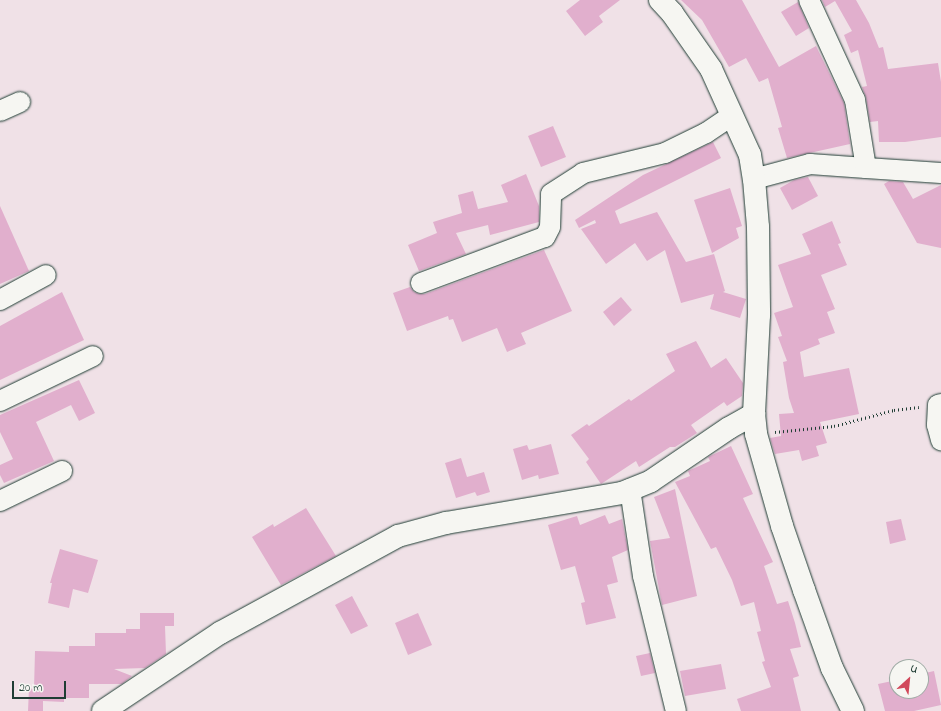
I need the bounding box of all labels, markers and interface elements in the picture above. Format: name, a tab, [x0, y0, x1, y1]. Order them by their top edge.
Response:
north arrow	[889, 659, 929, 699]
text: U	[907, 660, 921, 678]
scale bar	[14, 673, 68, 699]
text: 20 m	[19, 679, 42, 697]

